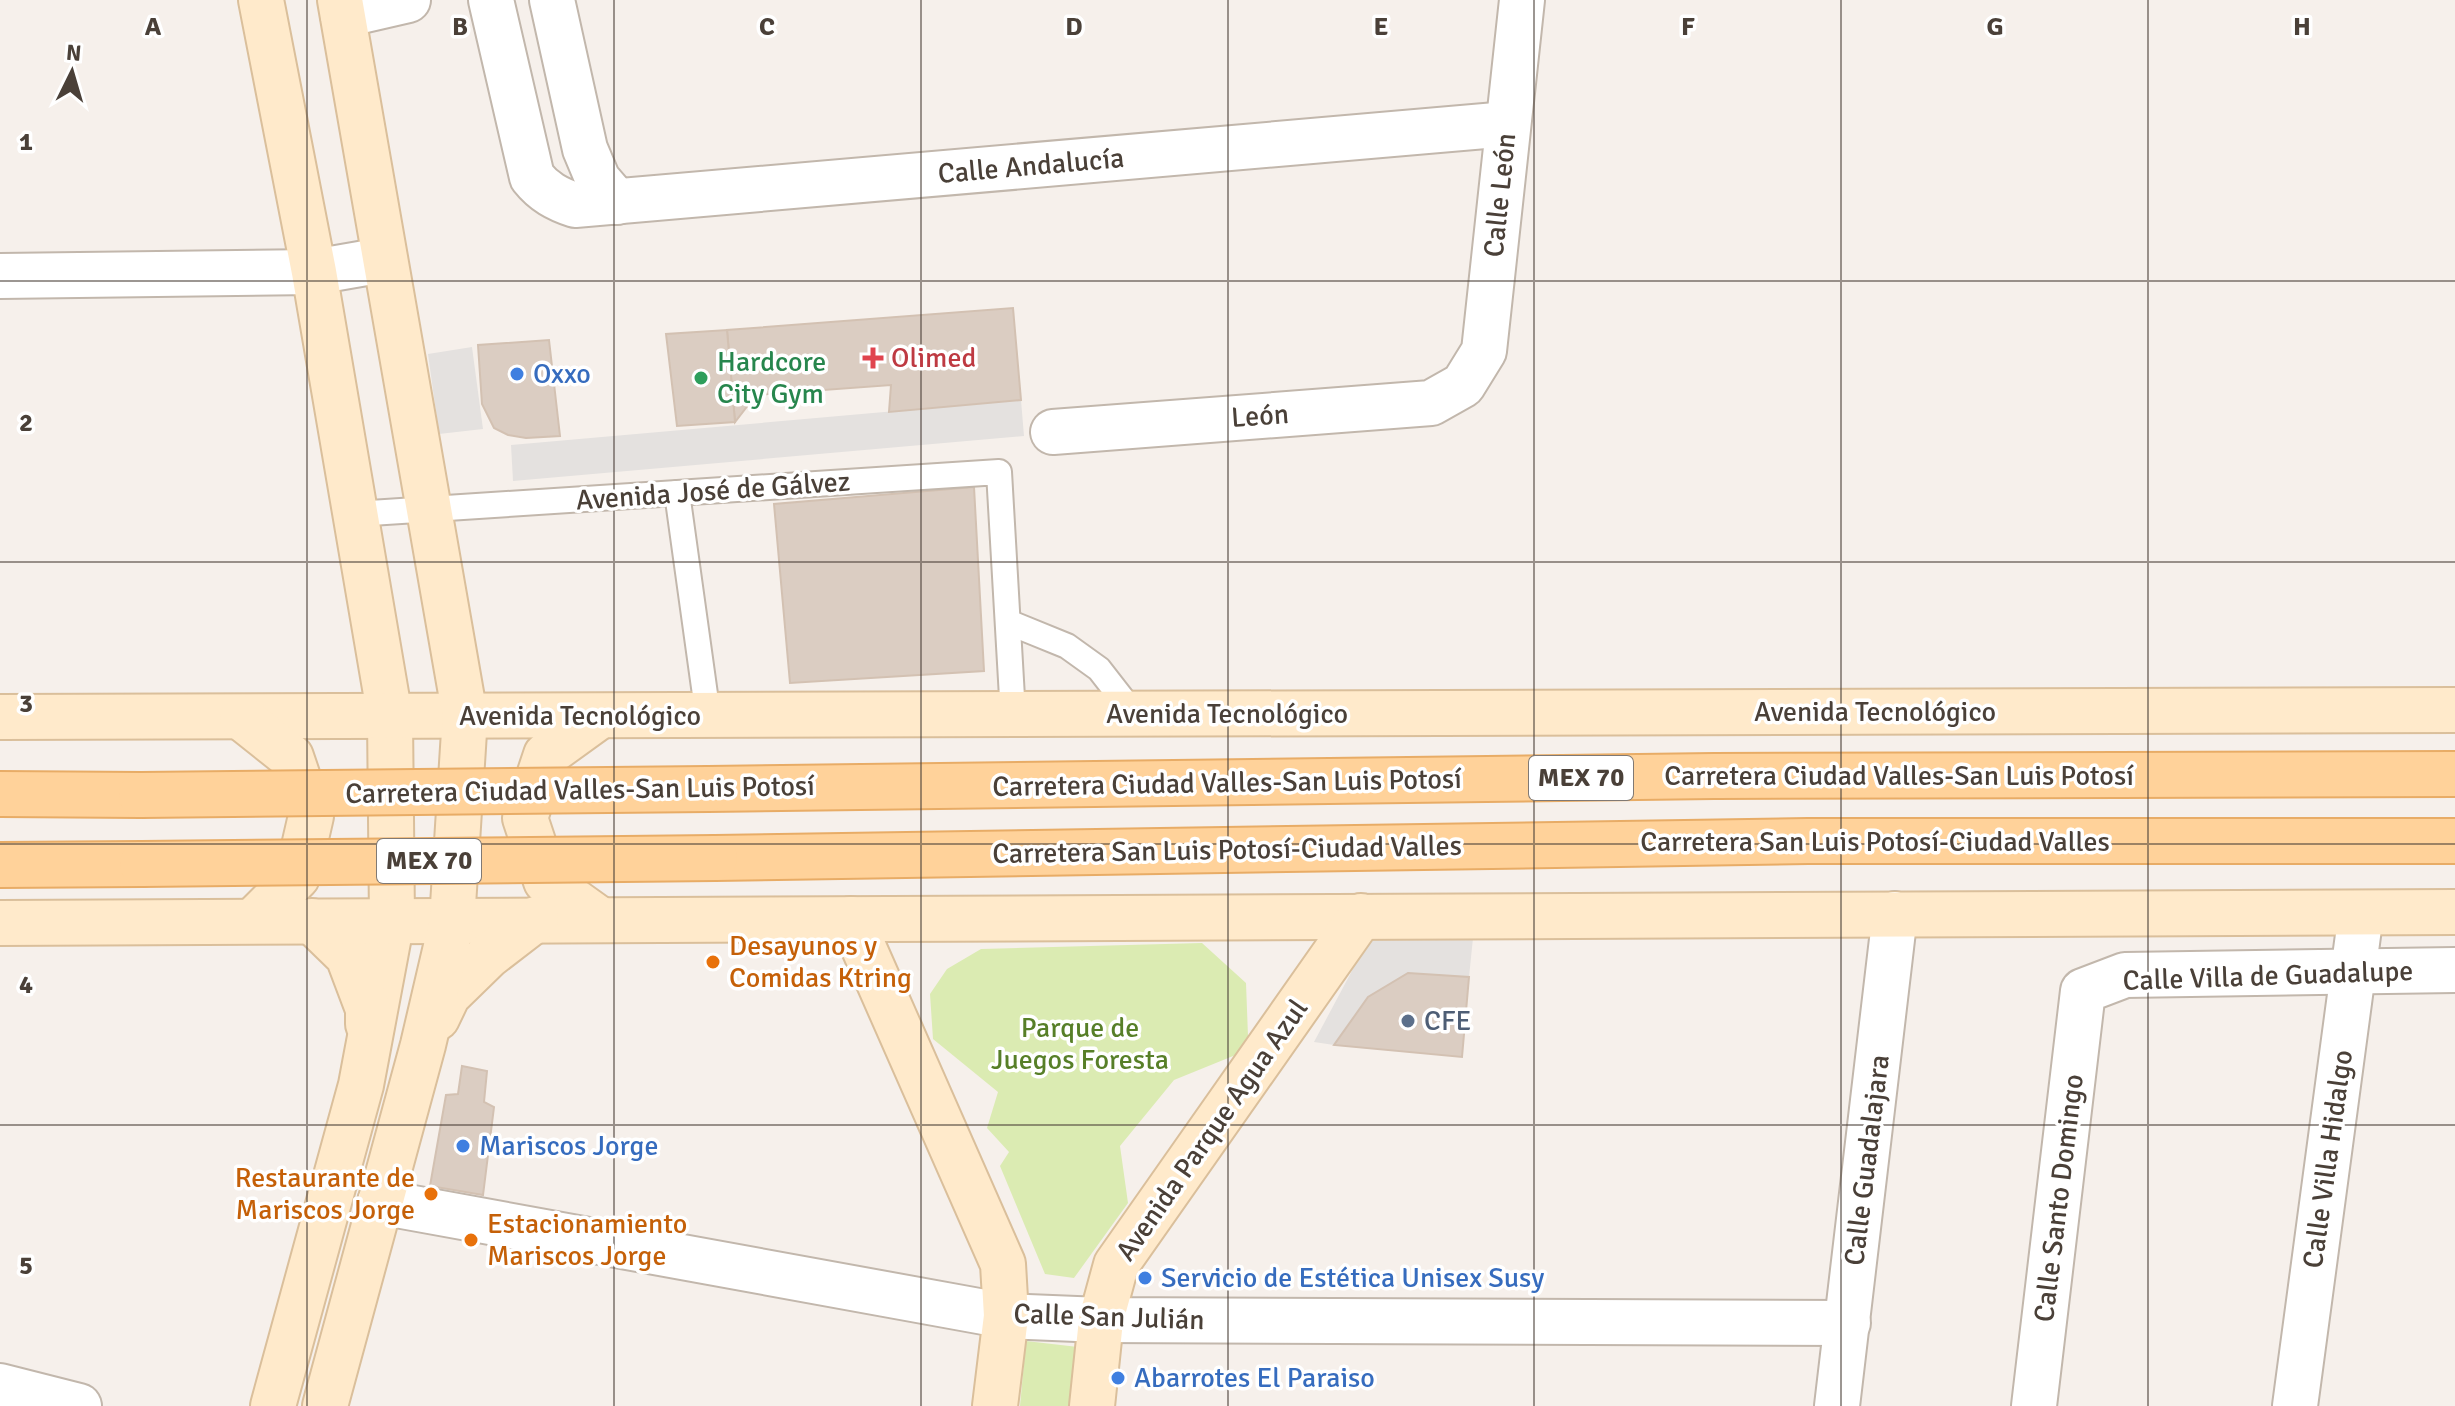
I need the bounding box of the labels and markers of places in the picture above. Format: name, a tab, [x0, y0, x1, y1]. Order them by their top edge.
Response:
place label: Olimed	[891, 341, 976, 375]
place label: Hardcore City Gym	[717, 345, 826, 411]
marker: Olimed	[862, 347, 884, 369]
place label: Oxxo	[533, 357, 591, 391]
marker: Oxxo	[508, 365, 526, 383]
marker: Hardcore City Gym	[692, 369, 710, 387]
place label: Desayunos y Comidas Ktring	[729, 929, 912, 995]
marker: Desayunos y Comidas Ktring	[704, 953, 722, 971]
place label: CFE	[1424, 1004, 1471, 1038]
marker: CFE	[1399, 1012, 1417, 1030]
place label: Mariscos Jorge	[479, 1129, 658, 1163]
marker: Mariscos Jorge	[454, 1137, 472, 1155]
place label: Restaurante de Mariscos Jorge	[235, 1161, 415, 1227]
marker: Restaurante de Mariscos Jorge	[422, 1185, 440, 1203]
place label: Estacionamiento Mariscos Jorge	[487, 1207, 687, 1273]
marker: Estacionamiento Mariscos Jorge	[462, 1231, 480, 1249]
place label: Servicio de Estética Unisex Susy	[1161, 1261, 1544, 1295]
marker: Servicio de Estética Unisex Susy	[1136, 1269, 1154, 1287]
place label: Abarrotes El Paraiso	[1134, 1361, 1375, 1395]
marker: Abarrotes El Paraiso	[1109, 1369, 1127, 1387]

